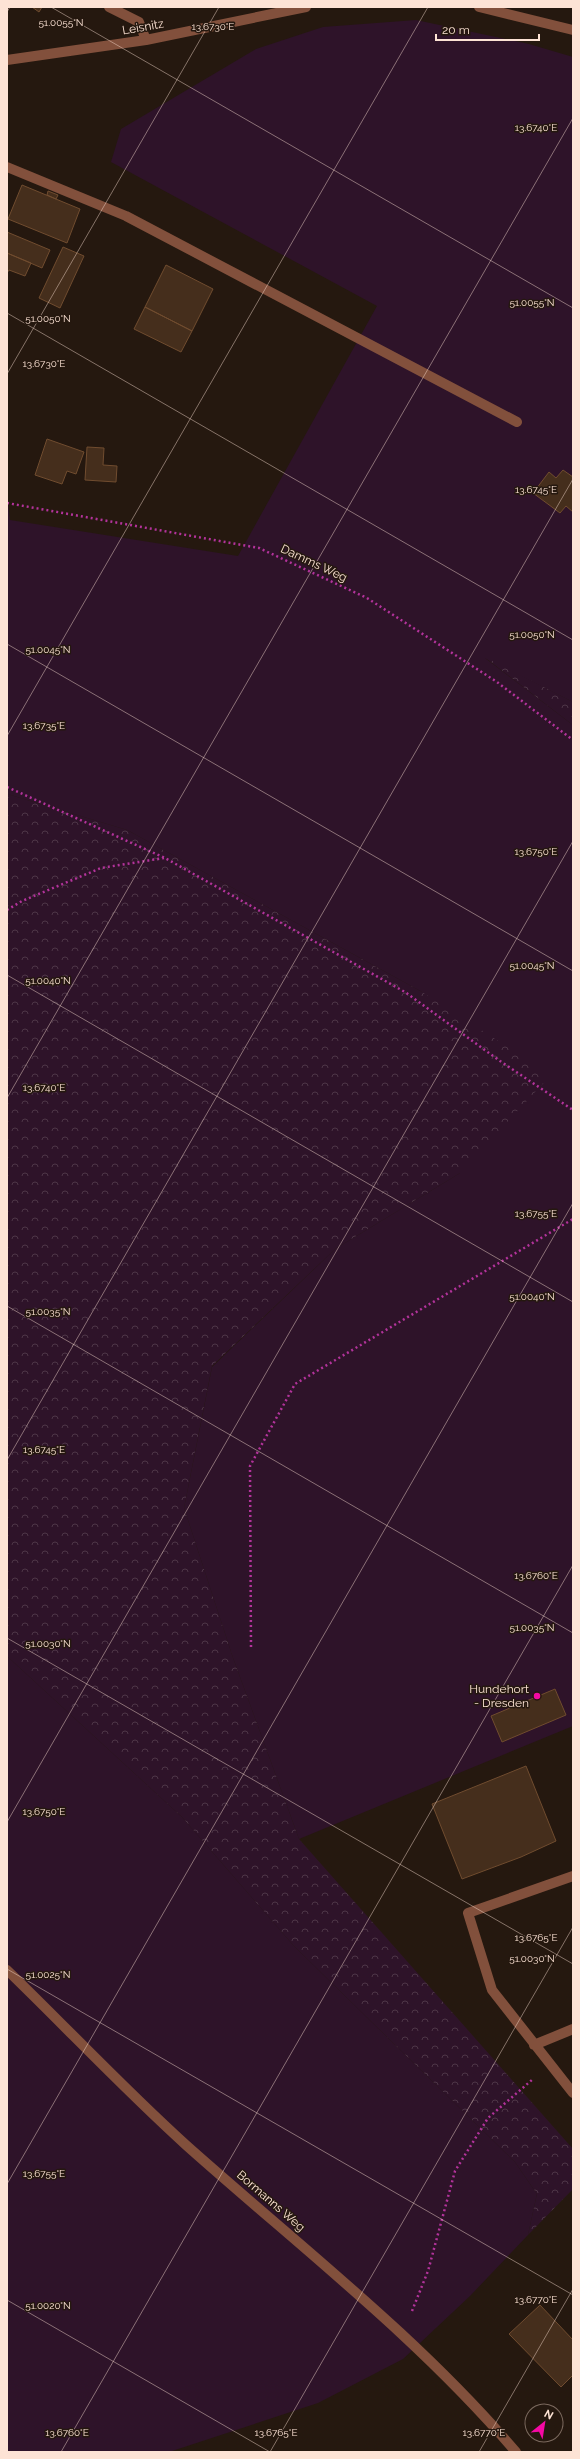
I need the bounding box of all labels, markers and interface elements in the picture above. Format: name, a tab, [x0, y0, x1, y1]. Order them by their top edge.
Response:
street label: Leisnitz	[121, 16, 165, 38]
scale bar	[436, 16, 539, 42]
text: 51.0055°N	[38, 17, 84, 28]
text: 13.6730°E	[192, 21, 234, 32]
text: 20 m	[442, 23, 470, 37]
text: 13.6740°E	[515, 122, 557, 133]
text: 51.0055°N	[509, 297, 555, 308]
text: 51.0050°N	[25, 313, 71, 324]
text: 13.6730°E	[23, 358, 65, 369]
text: 13.6745°E	[515, 484, 557, 495]
street label: Damms Weg	[279, 541, 349, 585]
text: 51.0050°N	[509, 629, 555, 640]
text: 51.0045°N	[25, 644, 71, 655]
text: 13.6735°E	[23, 720, 65, 731]
text: 13.6750°E	[515, 846, 557, 857]
text: 51.0045°N	[509, 960, 555, 971]
text: 51.0040°N	[25, 975, 71, 986]
text: 13.6740°E	[23, 1082, 65, 1093]
text: 13.6755°E	[515, 1208, 557, 1219]
text: 51.0040°N	[509, 1291, 555, 1302]
text: 51.0035°N	[25, 1306, 71, 1317]
text: 13.6745°E	[23, 1444, 65, 1455]
text: 13.6760°E	[514, 1570, 558, 1581]
text: 51.0035°N	[509, 1622, 555, 1633]
text: 51.0030°N	[25, 1638, 71, 1649]
place label: Hundehort - Dresden	[469, 1682, 529, 1710]
marker: Hundehort - Dresden	[532, 1691, 542, 1701]
text: 13.6750°E	[23, 1806, 65, 1817]
text: 13.6765°E	[514, 1932, 558, 1943]
text: 51.0030°N	[509, 1953, 555, 1964]
text: 51.0025°N	[26, 1969, 70, 1980]
text: 13.6755°E	[23, 2168, 65, 2179]
street label: Bormanns Weg	[234, 2168, 308, 2234]
text: 13.6770°E	[515, 2294, 557, 2305]
text: 51.0020°N	[25, 2300, 71, 2311]
north arrow	[524, 2403, 564, 2443]
text: N	[542, 2407, 556, 2423]
text: 13.6760°E	[45, 2427, 89, 2438]
text: 13.6765°E	[254, 2427, 298, 2438]
text: 13.6770°E	[463, 2427, 505, 2438]

